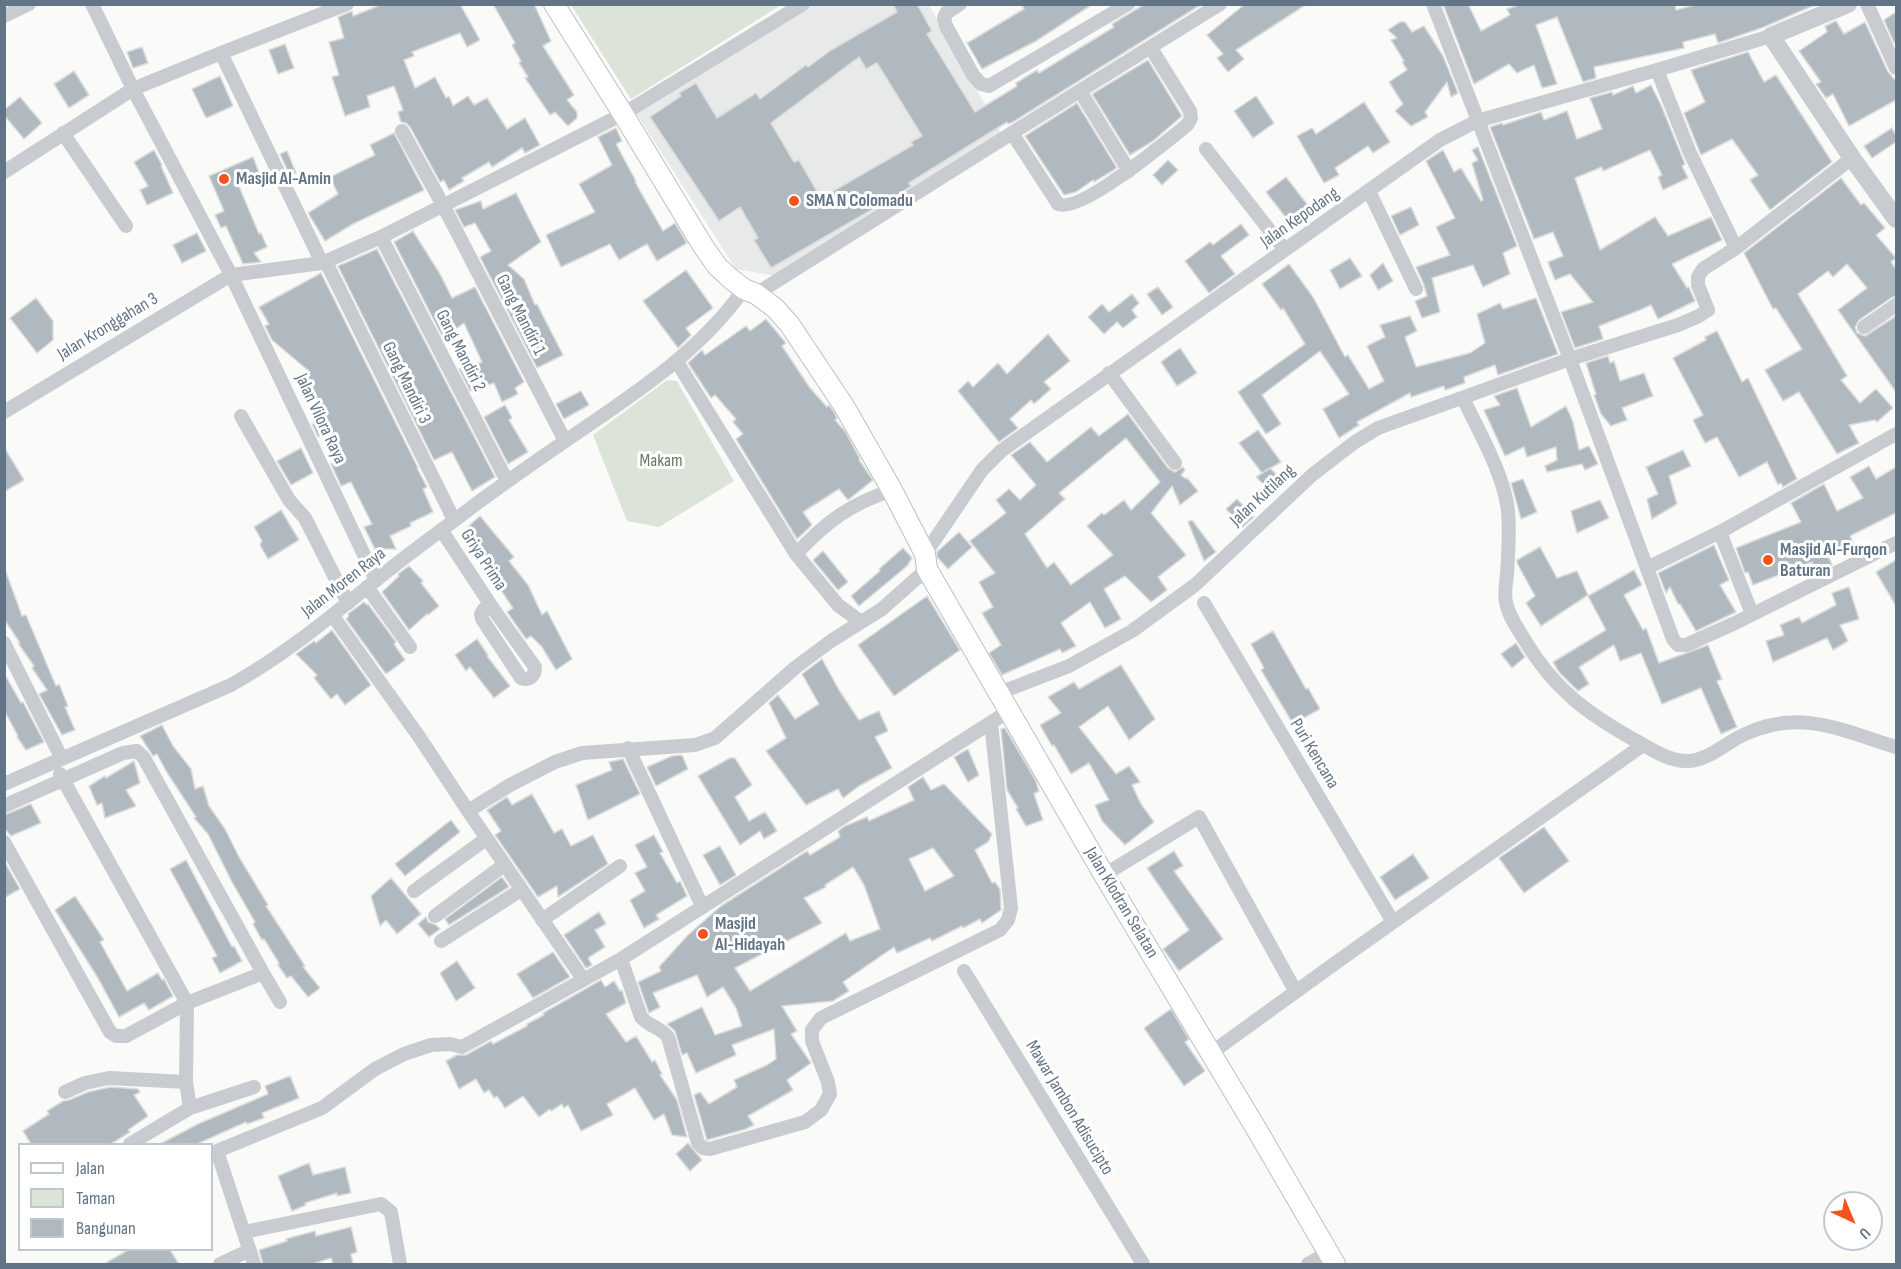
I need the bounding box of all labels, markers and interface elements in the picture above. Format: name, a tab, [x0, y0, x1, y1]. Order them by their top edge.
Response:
place label: Masjid Al-Amin	[236, 168, 331, 190]
marker: Masjid Al-Amin	[217, 172, 231, 186]
street label: Jalan Kepodang	[1257, 183, 1343, 253]
place label: SMA N Colomadu	[806, 190, 913, 212]
marker: SMA N Colomadu	[787, 194, 801, 208]
street label: Gang Mandiri 1	[491, 271, 549, 359]
street label: Jalan Kronggahan 3	[54, 289, 162, 365]
street label: Gang Mandiri 2	[430, 307, 490, 395]
street label: Gang Mandiri 3	[377, 338, 435, 428]
street label: Jalan Vilora Raya	[290, 371, 350, 467]
park label: Makam	[640, 450, 682, 472]
street label: Jalan Kutilang	[1226, 461, 1300, 531]
street label: Griya Prima	[455, 525, 511, 595]
place label: Masjid Al-Furqon Baturan	[1780, 539, 1887, 582]
street label: Jalan Moren Raya	[298, 543, 390, 623]
marker: Masjid Al-Furqon Baturan	[1761, 553, 1775, 567]
street label: Puri Kencana	[1285, 715, 1343, 793]
street label: Jalan Klodran Selatan	[1079, 844, 1163, 962]
place label: Masjid Al-Hidayah	[715, 913, 785, 956]
marker: Masjid Al-Hidayah	[696, 927, 710, 941]
street label: Mawar Jambon Adisucipto	[1020, 1037, 1118, 1179]
legend	[18, 1143, 213, 1251]
text: Jalan	[76, 1158, 105, 1179]
text: Taman	[76, 1188, 115, 1209]
north arrow	[1823, 1191, 1883, 1251]
text: Bangunan	[76, 1218, 136, 1239]
text: U	[1855, 1223, 1874, 1243]

